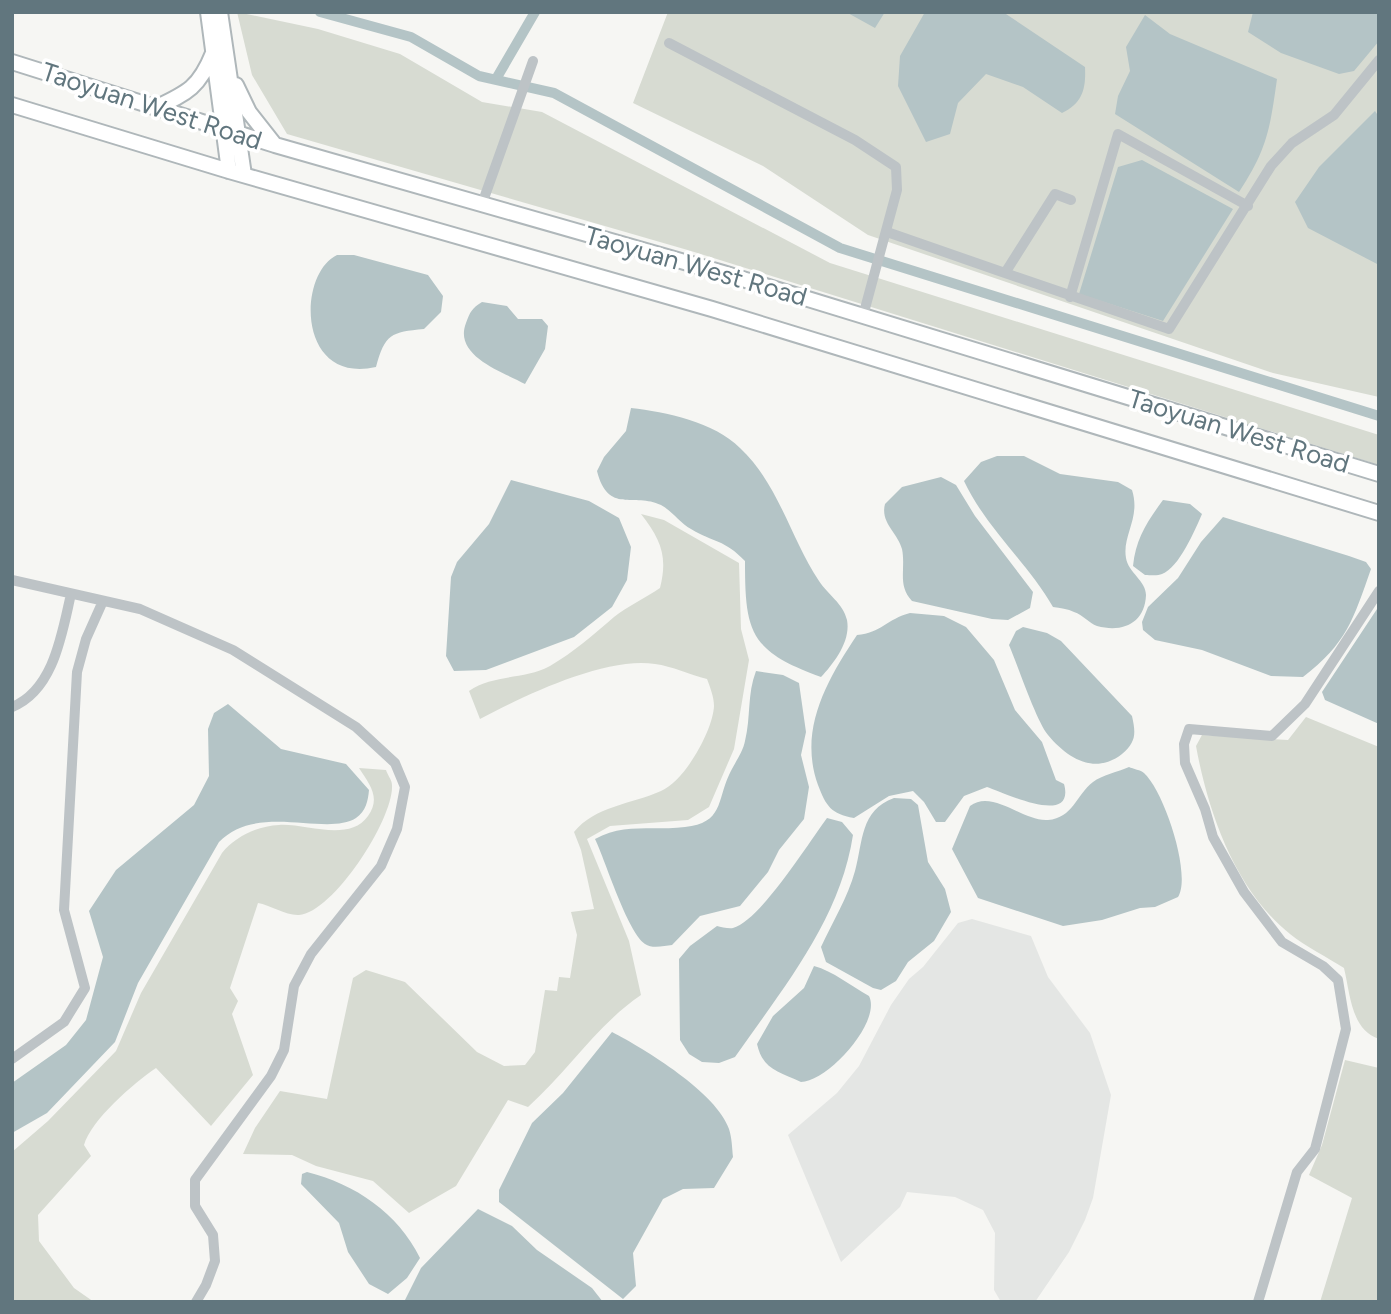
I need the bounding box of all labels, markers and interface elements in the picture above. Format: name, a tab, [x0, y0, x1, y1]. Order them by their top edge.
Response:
street label: Taoyuan West Road	[38, 55, 266, 157]
street label: Taoyuan West Road	[581, 219, 811, 313]
street label: Taoyuan West Road	[1125, 382, 1353, 480]

